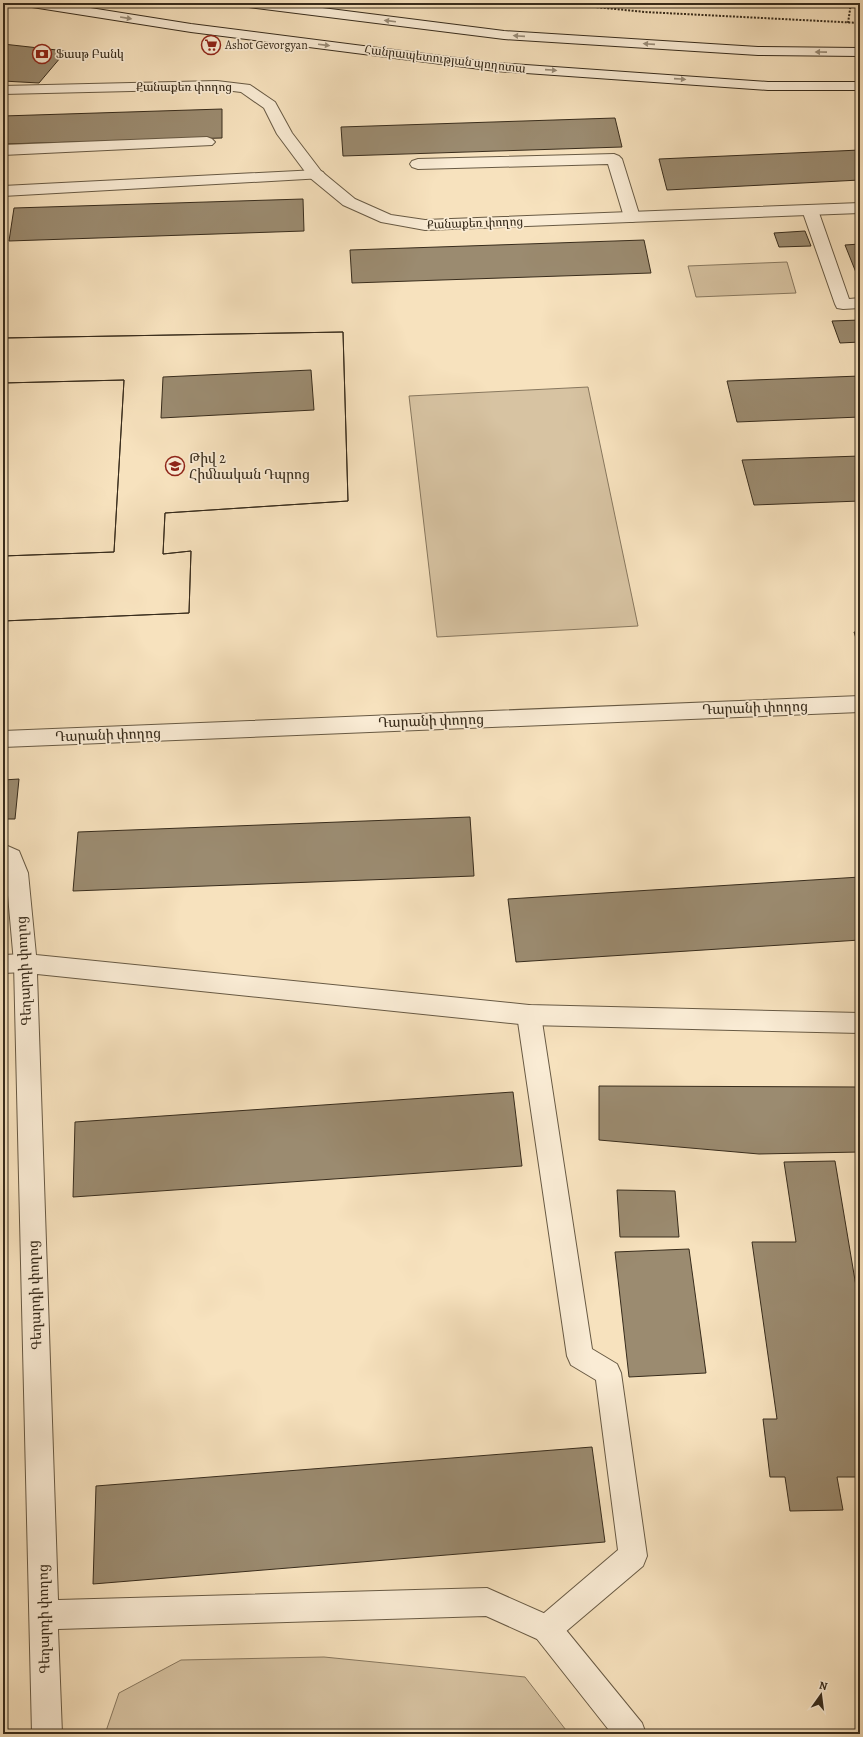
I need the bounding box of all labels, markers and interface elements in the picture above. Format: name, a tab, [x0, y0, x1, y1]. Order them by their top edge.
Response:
one-way arrow	[120, 15, 132, 21]
one-way arrow	[384, 18, 396, 24]
one-way arrow	[513, 33, 525, 40]
supermarket icon: Ashot Gevorgyan	[200, 34, 222, 56]
place label: Ashot Gevorgyan	[224, 37, 308, 53]
street label: Հանրապետության պողոտա	[363, 41, 527, 77]
one-way arrow	[643, 41, 655, 48]
one-way arrow	[318, 42, 330, 48]
bank icon: Ֆասթ Բանկ	[31, 43, 53, 65]
place label: Ֆասթ Բանկ	[56, 46, 124, 62]
one-way arrow	[814, 49, 827, 55]
one-way arrow	[545, 67, 557, 74]
one-way arrow	[674, 76, 686, 83]
street label: Քանաքեռ փողոց	[136, 79, 232, 95]
street label: Քանաքեռ փողոց	[427, 213, 523, 233]
place label: Թիվ 2 Հիմնական Դպրոց	[189, 449, 310, 484]
school or university icon: Թիվ 2 Հիմնական Դպրոց	[164, 455, 186, 477]
street label: Դարանի փողոց	[702, 697, 808, 719]
street label: Դարանի փողոց	[378, 710, 484, 732]
street label: Դարանի փողոց	[55, 724, 161, 746]
street label: Գեղարդի փողոց	[12, 916, 36, 1026]
street label: Գեղարդի փողոց	[24, 1240, 46, 1350]
street label: Գեղարդի փողոց	[34, 1564, 54, 1674]
north arrow	[801, 1675, 841, 1715]
text: N	[818, 1678, 829, 1694]

